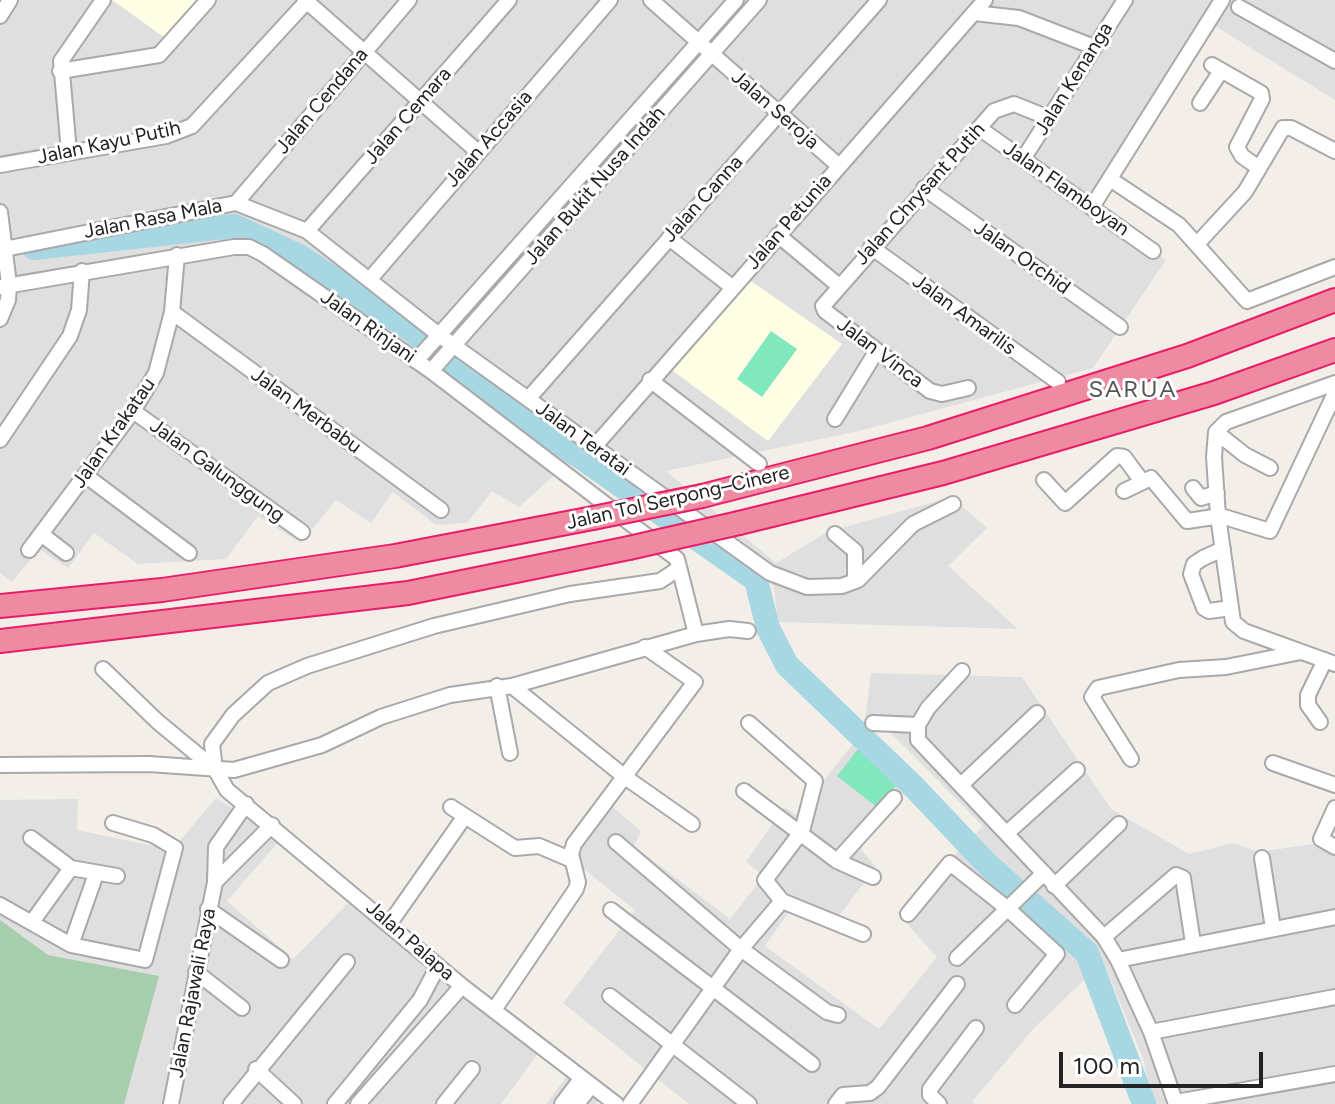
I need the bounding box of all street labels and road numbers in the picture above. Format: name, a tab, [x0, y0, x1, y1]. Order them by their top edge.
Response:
street label: Jalan Kenanga	[1030, 18, 1118, 140]
street label: Jalan Cendana	[271, 43, 373, 159]
street label: Jalan Cemara	[359, 63, 457, 169]
street label: Jalan Seroja	[726, 65, 824, 155]
street label: Jalan Accasia	[440, 86, 538, 192]
street label: Jalan Bukit Nusa Indah	[520, 102, 670, 270]
street label: Jalan Kayu Putih	[35, 116, 183, 170]
street label: Jalan Chrysant Putih	[850, 118, 990, 270]
street label: Jalan Flamboyan	[998, 137, 1134, 241]
street label: Jalan Canna	[658, 151, 748, 247]
street label: Jalan Petunia	[741, 170, 837, 274]
street label: Jalan Rasa Mala	[82, 194, 224, 244]
street label: Jalan Orchid	[969, 216, 1075, 300]
street label: Jalan Amarilis	[908, 270, 1020, 360]
street label: Jalan Rinjani	[316, 285, 420, 369]
street label: Jalan Vinca	[832, 313, 928, 393]
street label: Jalan Merbabu	[246, 363, 366, 459]
street label: Jalan Krakatau	[67, 373, 161, 493]
street label: Jalan Teratai	[531, 397, 635, 481]
street label: Jalan Galunggung	[145, 414, 289, 528]
street label: Jalan Tol Serpong–Cinere	[564, 461, 792, 535]
street label: Jalan Palapa	[361, 896, 459, 986]
street label: Jalan Rajawali Raya	[165, 906, 221, 1080]

